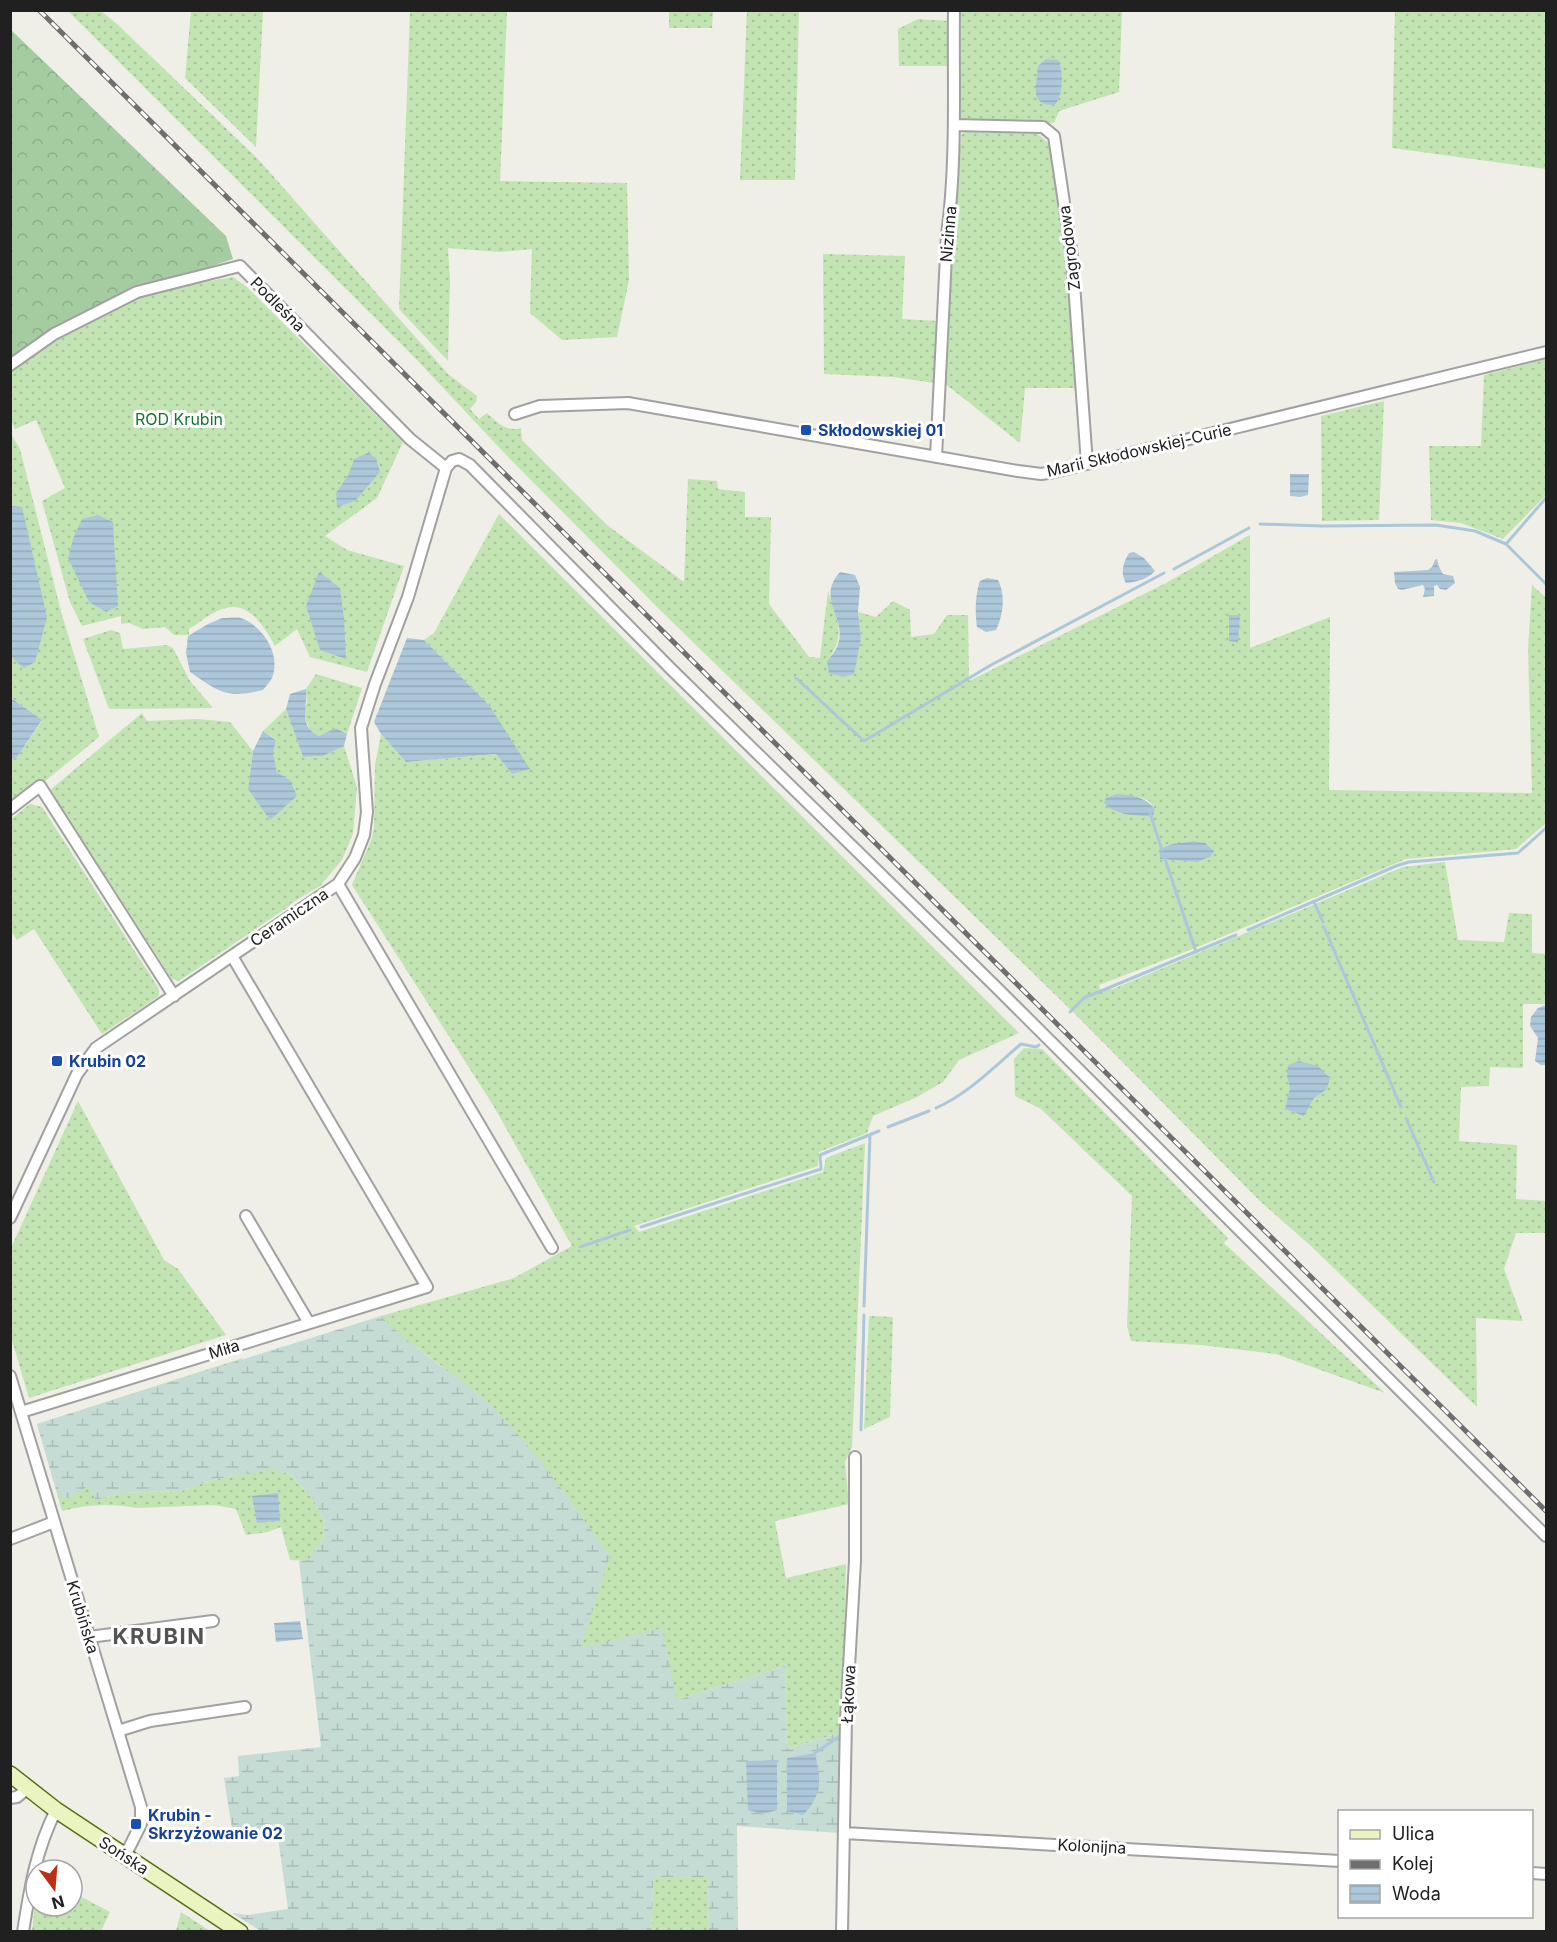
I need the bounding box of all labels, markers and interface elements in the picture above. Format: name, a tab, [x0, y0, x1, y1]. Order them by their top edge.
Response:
street label: Zagrodowa	[1054, 204, 1084, 292]
street label: Nizinna	[936, 205, 960, 263]
street label: Podleśna	[246, 272, 310, 336]
park label: ROD Krubin	[135, 409, 223, 429]
street label: Marii Skłodowskiej-Curie	[1045, 419, 1233, 481]
place label: Skłodowskiej 01	[818, 420, 943, 440]
marker: Skłodowskiej 01	[799, 423, 813, 437]
street label: Ceramiczna	[246, 884, 332, 950]
place label: Krubin 02	[69, 1051, 146, 1071]
marker: Krubin 02	[50, 1054, 64, 1068]
street label: Miła	[206, 1335, 242, 1363]
street label: Krubińska	[62, 1578, 104, 1656]
district label: KRUBIN	[113, 1623, 205, 1649]
street label: Łąkowa	[836, 1664, 860, 1724]
place label: Krubin - Skrzyżowanie 02	[148, 1805, 283, 1843]
legend	[1338, 1810, 1533, 1918]
marker: Krubin - Skrzyżowanie 02	[129, 1817, 143, 1831]
text: Ulica	[1392, 1823, 1435, 1844]
street label: Sońska	[95, 1831, 153, 1879]
street label: Kolonijna	[1057, 1834, 1127, 1858]
text: Kolej	[1392, 1853, 1433, 1874]
north arrow	[24, 1858, 84, 1918]
text: Woda	[1392, 1883, 1441, 1904]
text: N	[50, 1891, 67, 1914]

